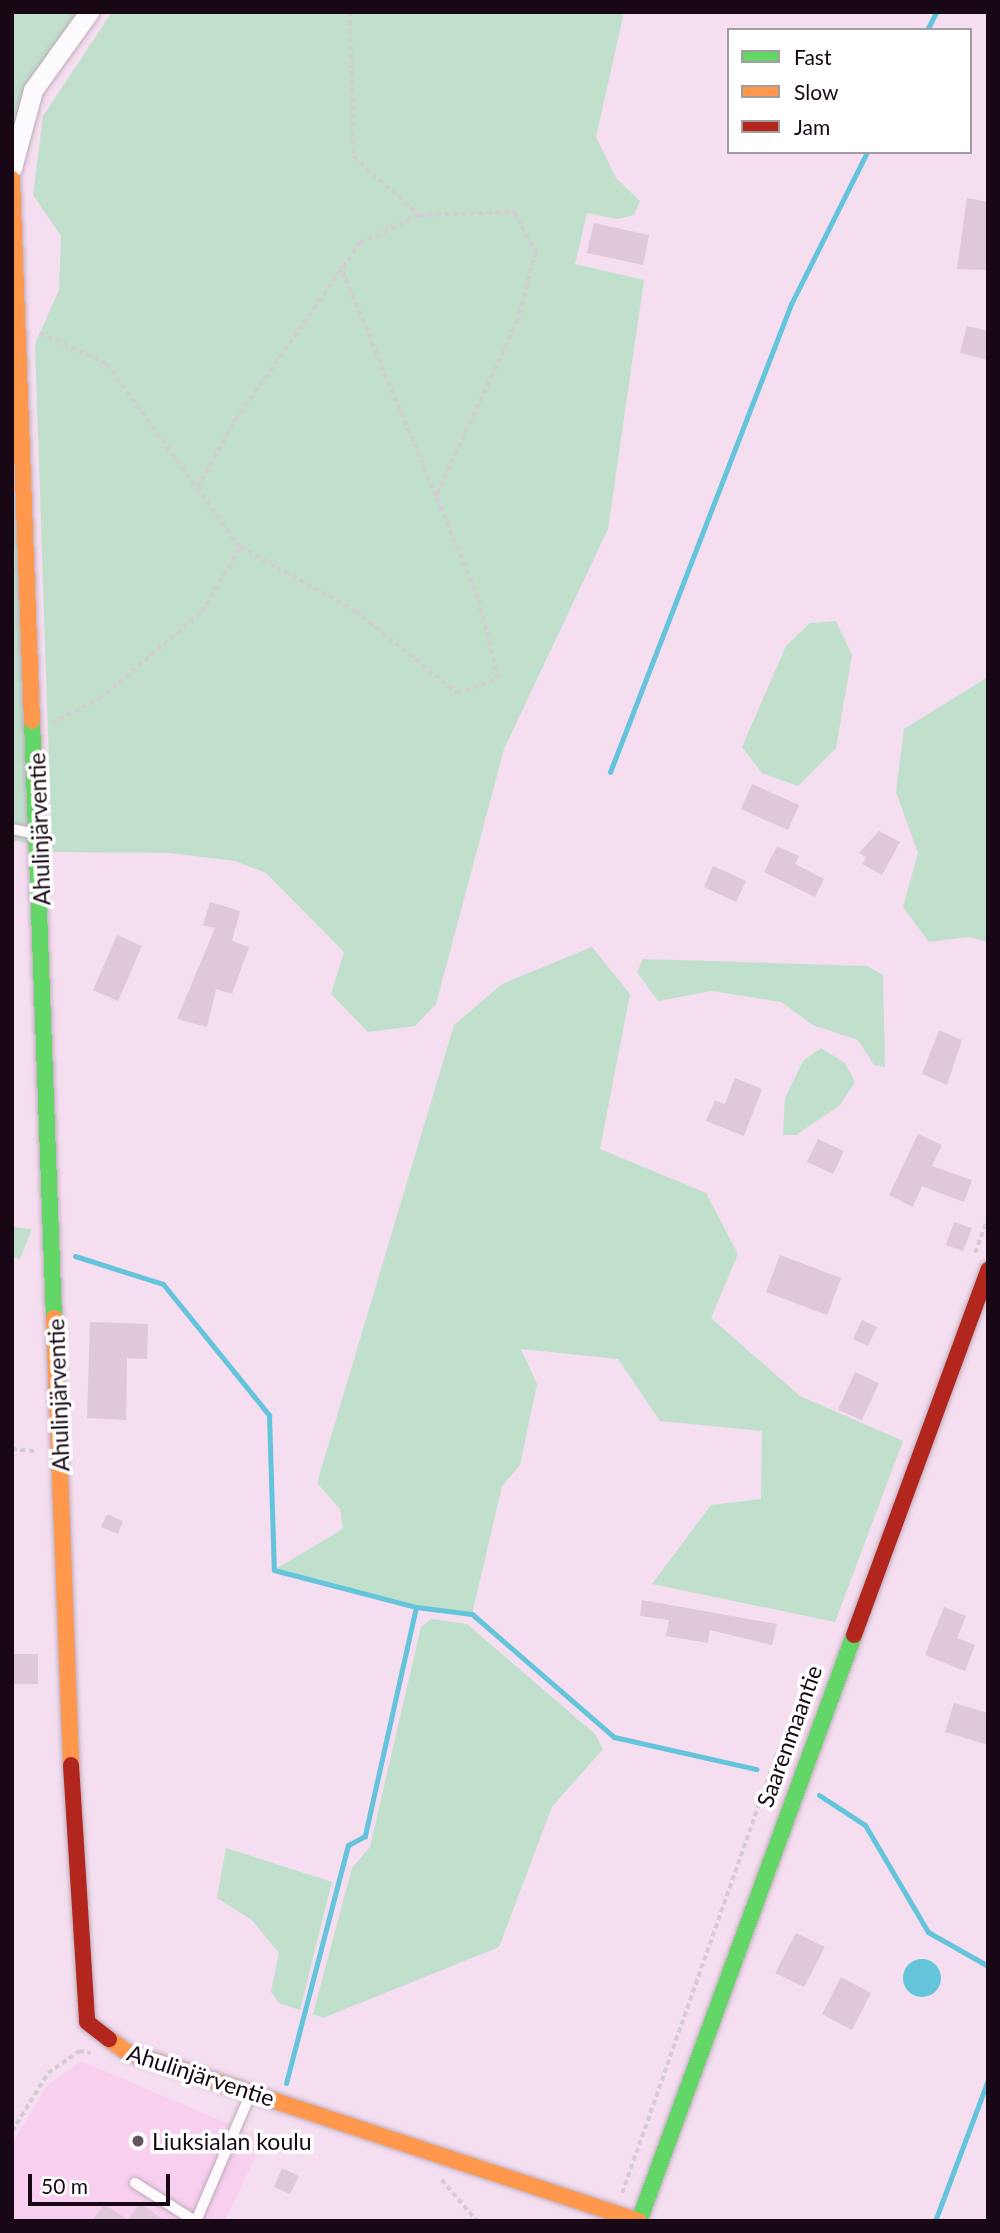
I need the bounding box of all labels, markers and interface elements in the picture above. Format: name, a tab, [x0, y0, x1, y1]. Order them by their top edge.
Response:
legend	[727, 28, 972, 154]
text: Fast	[794, 44, 831, 69]
text: Slow	[794, 79, 838, 104]
text: Jam	[794, 114, 830, 139]
street label: Ahulinjärventie	[23, 752, 55, 906]
street label: Ahulinjärventie	[42, 1318, 74, 1472]
street label: Saarenmaantie	[751, 1661, 827, 1811]
street label: Ahulinjärventie	[124, 2038, 278, 2112]
place label: Liuksialan koulu	[152, 2127, 311, 2155]
marker: Liuksialan koulu	[130, 2133, 146, 2149]
scale bar	[32, 2160, 173, 2204]
text: 50 m	[41, 2173, 88, 2198]

